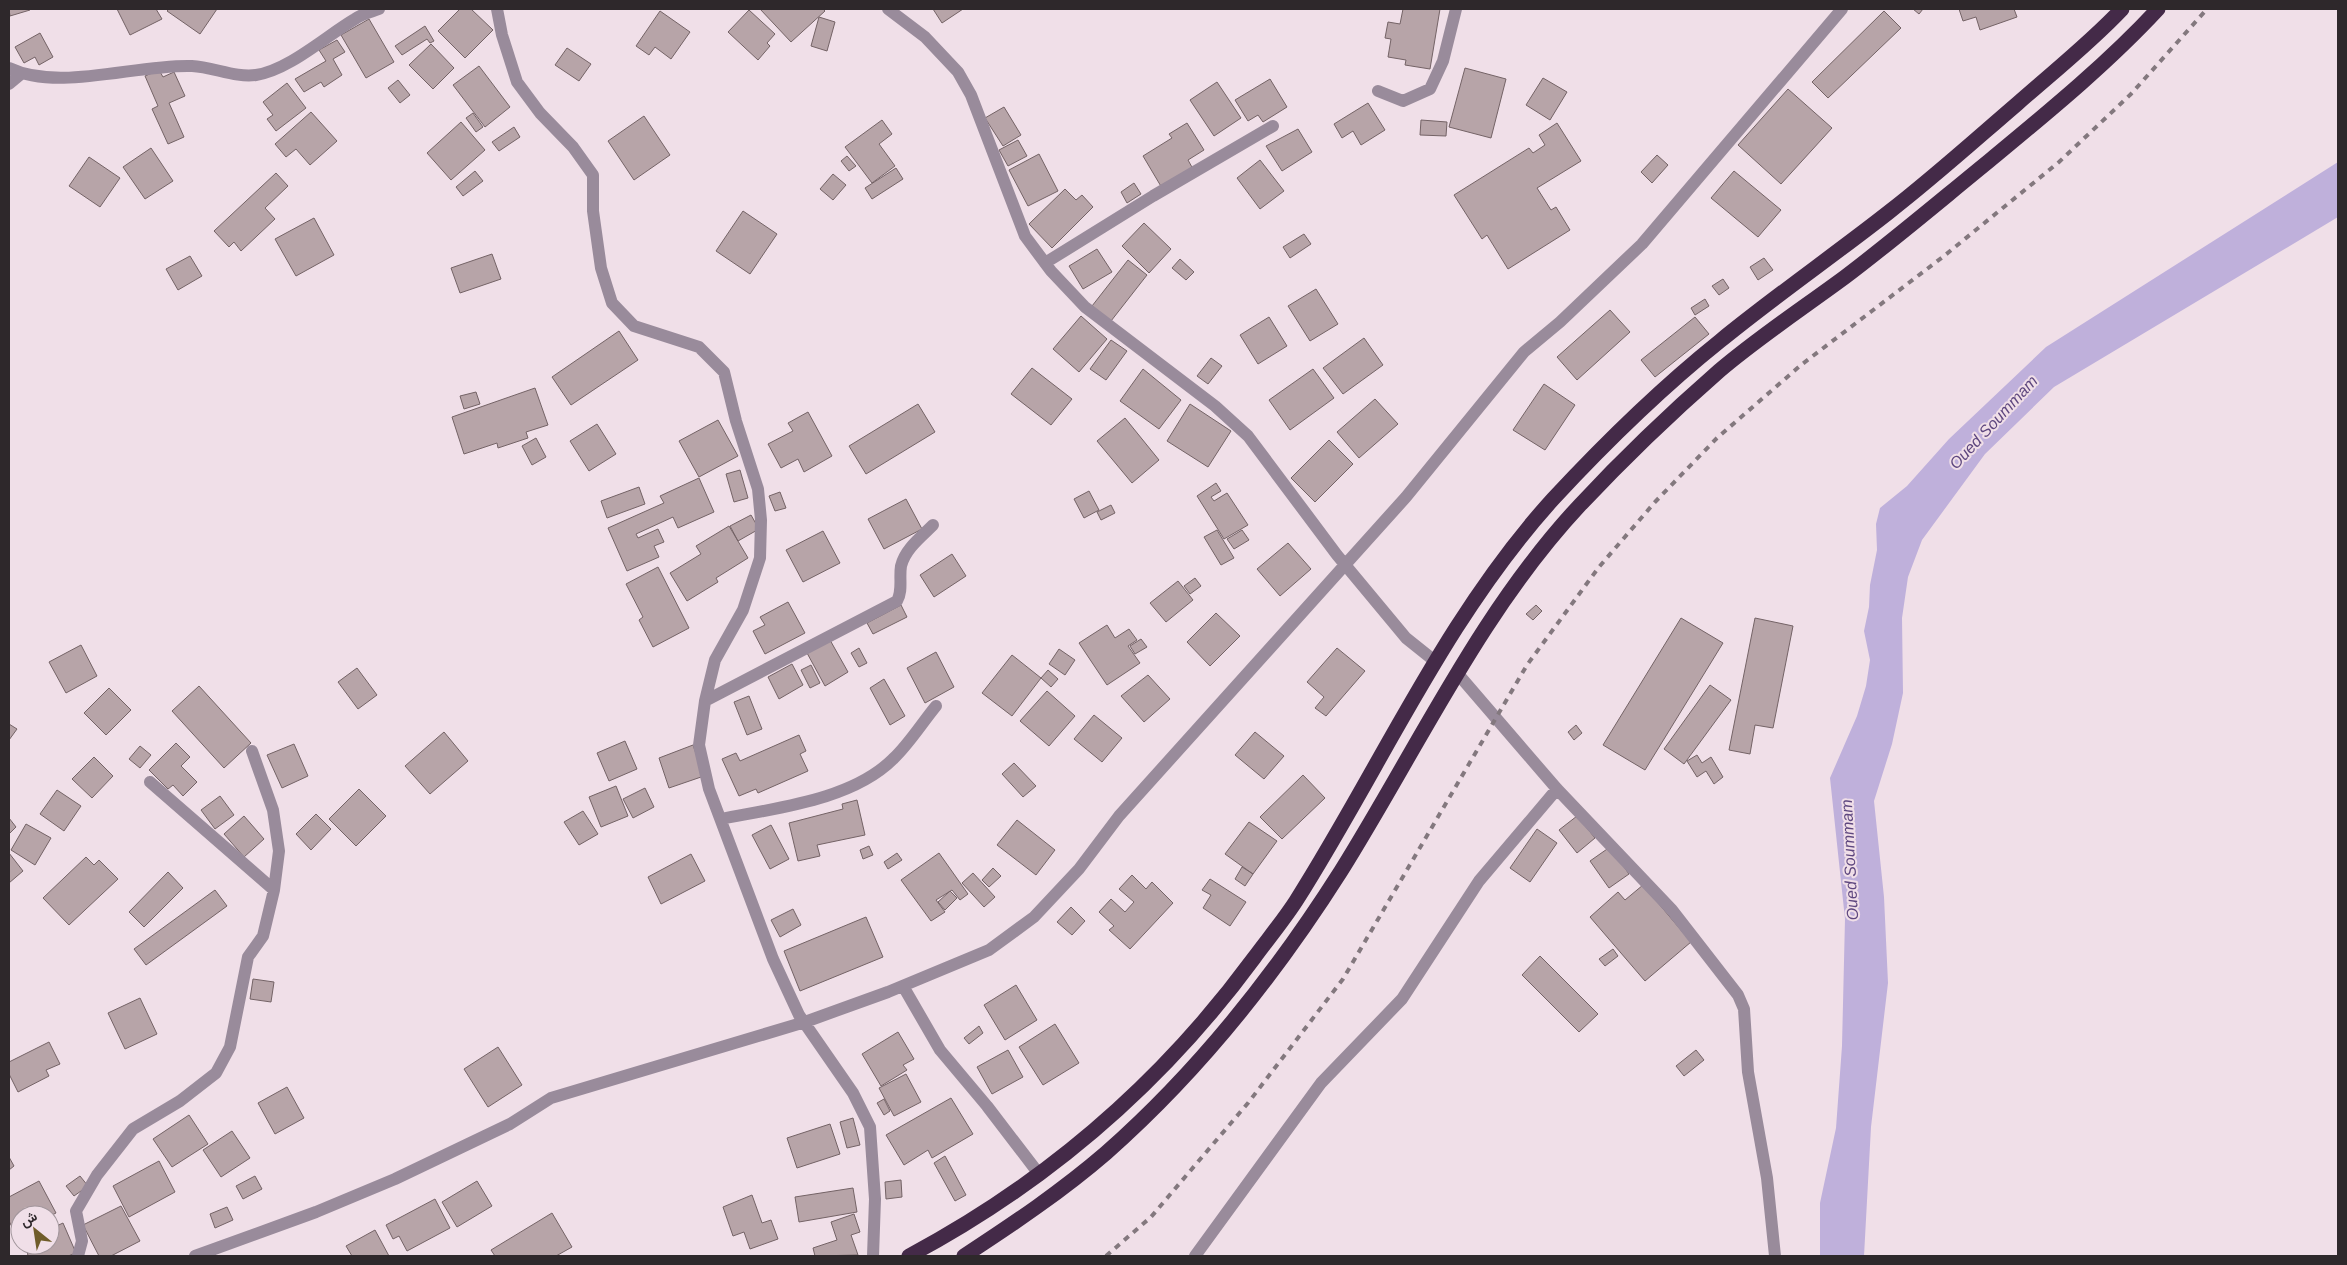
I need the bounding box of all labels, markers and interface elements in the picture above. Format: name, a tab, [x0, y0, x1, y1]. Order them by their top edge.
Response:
water label: Oued Soummam	[1946, 372, 2041, 472]
water label: Oued Soummam	[1838, 799, 1861, 921]
north arrow	[10, 1205, 60, 1255]
text: ش	[17, 1208, 40, 1231]

